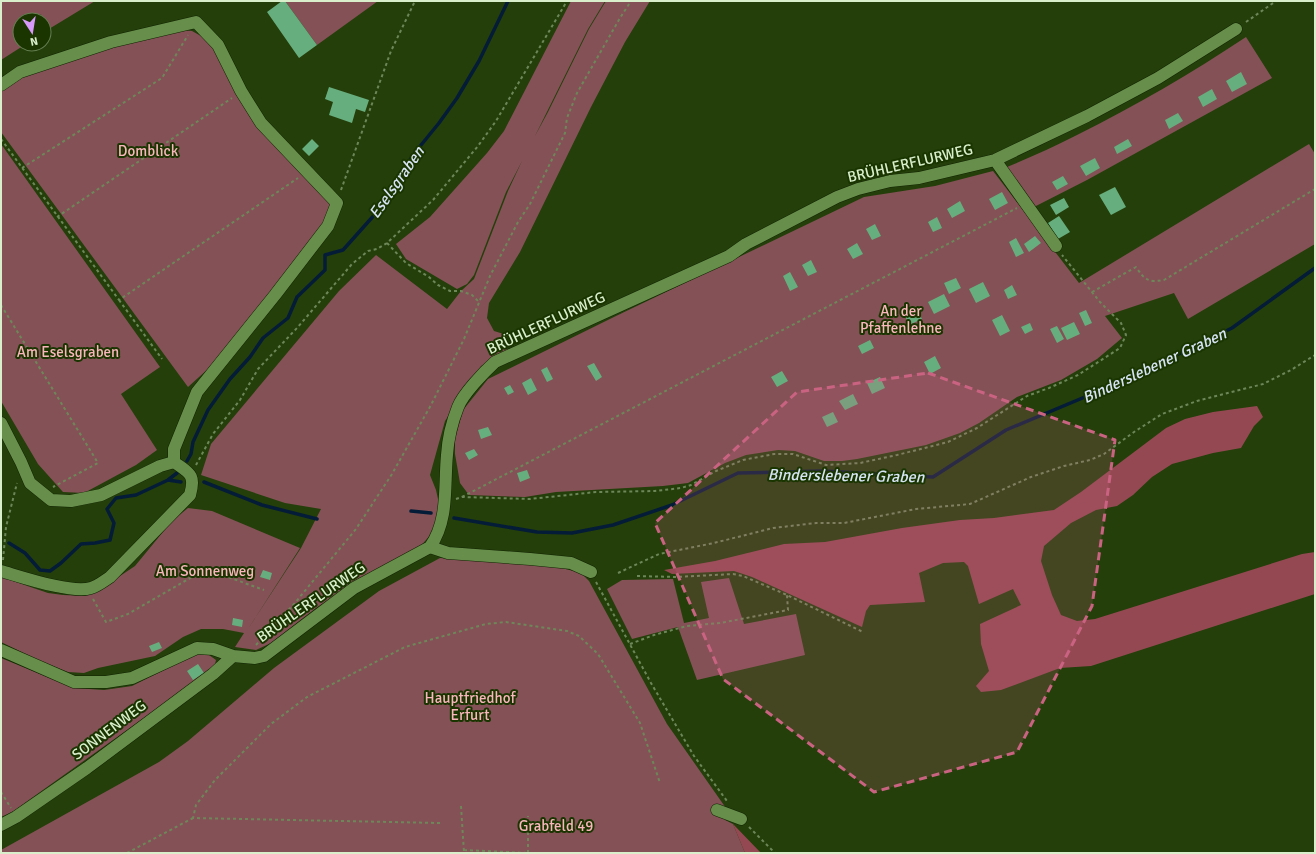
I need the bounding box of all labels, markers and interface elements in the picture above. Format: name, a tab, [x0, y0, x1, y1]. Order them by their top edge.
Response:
north arrow	[12, 12, 52, 52]
text: N	[29, 34, 39, 48]
street label: BRÜHLERFLURWEG	[846, 140, 974, 186]
park label: Domblick	[118, 142, 179, 160]
water label: Eselsgraben	[365, 142, 430, 222]
street label: BRÜHLERFLURWEG	[484, 288, 608, 358]
park label: An der Pfaffenlehne	[860, 302, 942, 337]
water label: Binderslebener Graben	[1079, 323, 1231, 408]
park label: Am Eselsgraben	[17, 343, 119, 361]
water label: Binderslebener Graben	[768, 465, 926, 487]
street label: BRÜHLERFLURWEG	[253, 558, 369, 646]
park label: Am Sonnenweg	[156, 562, 254, 580]
park label: Hauptfriedhof Erfurt	[425, 689, 516, 724]
street label: SONNENWEG	[68, 696, 150, 764]
park label: Grabfeld 49	[519, 817, 593, 835]

